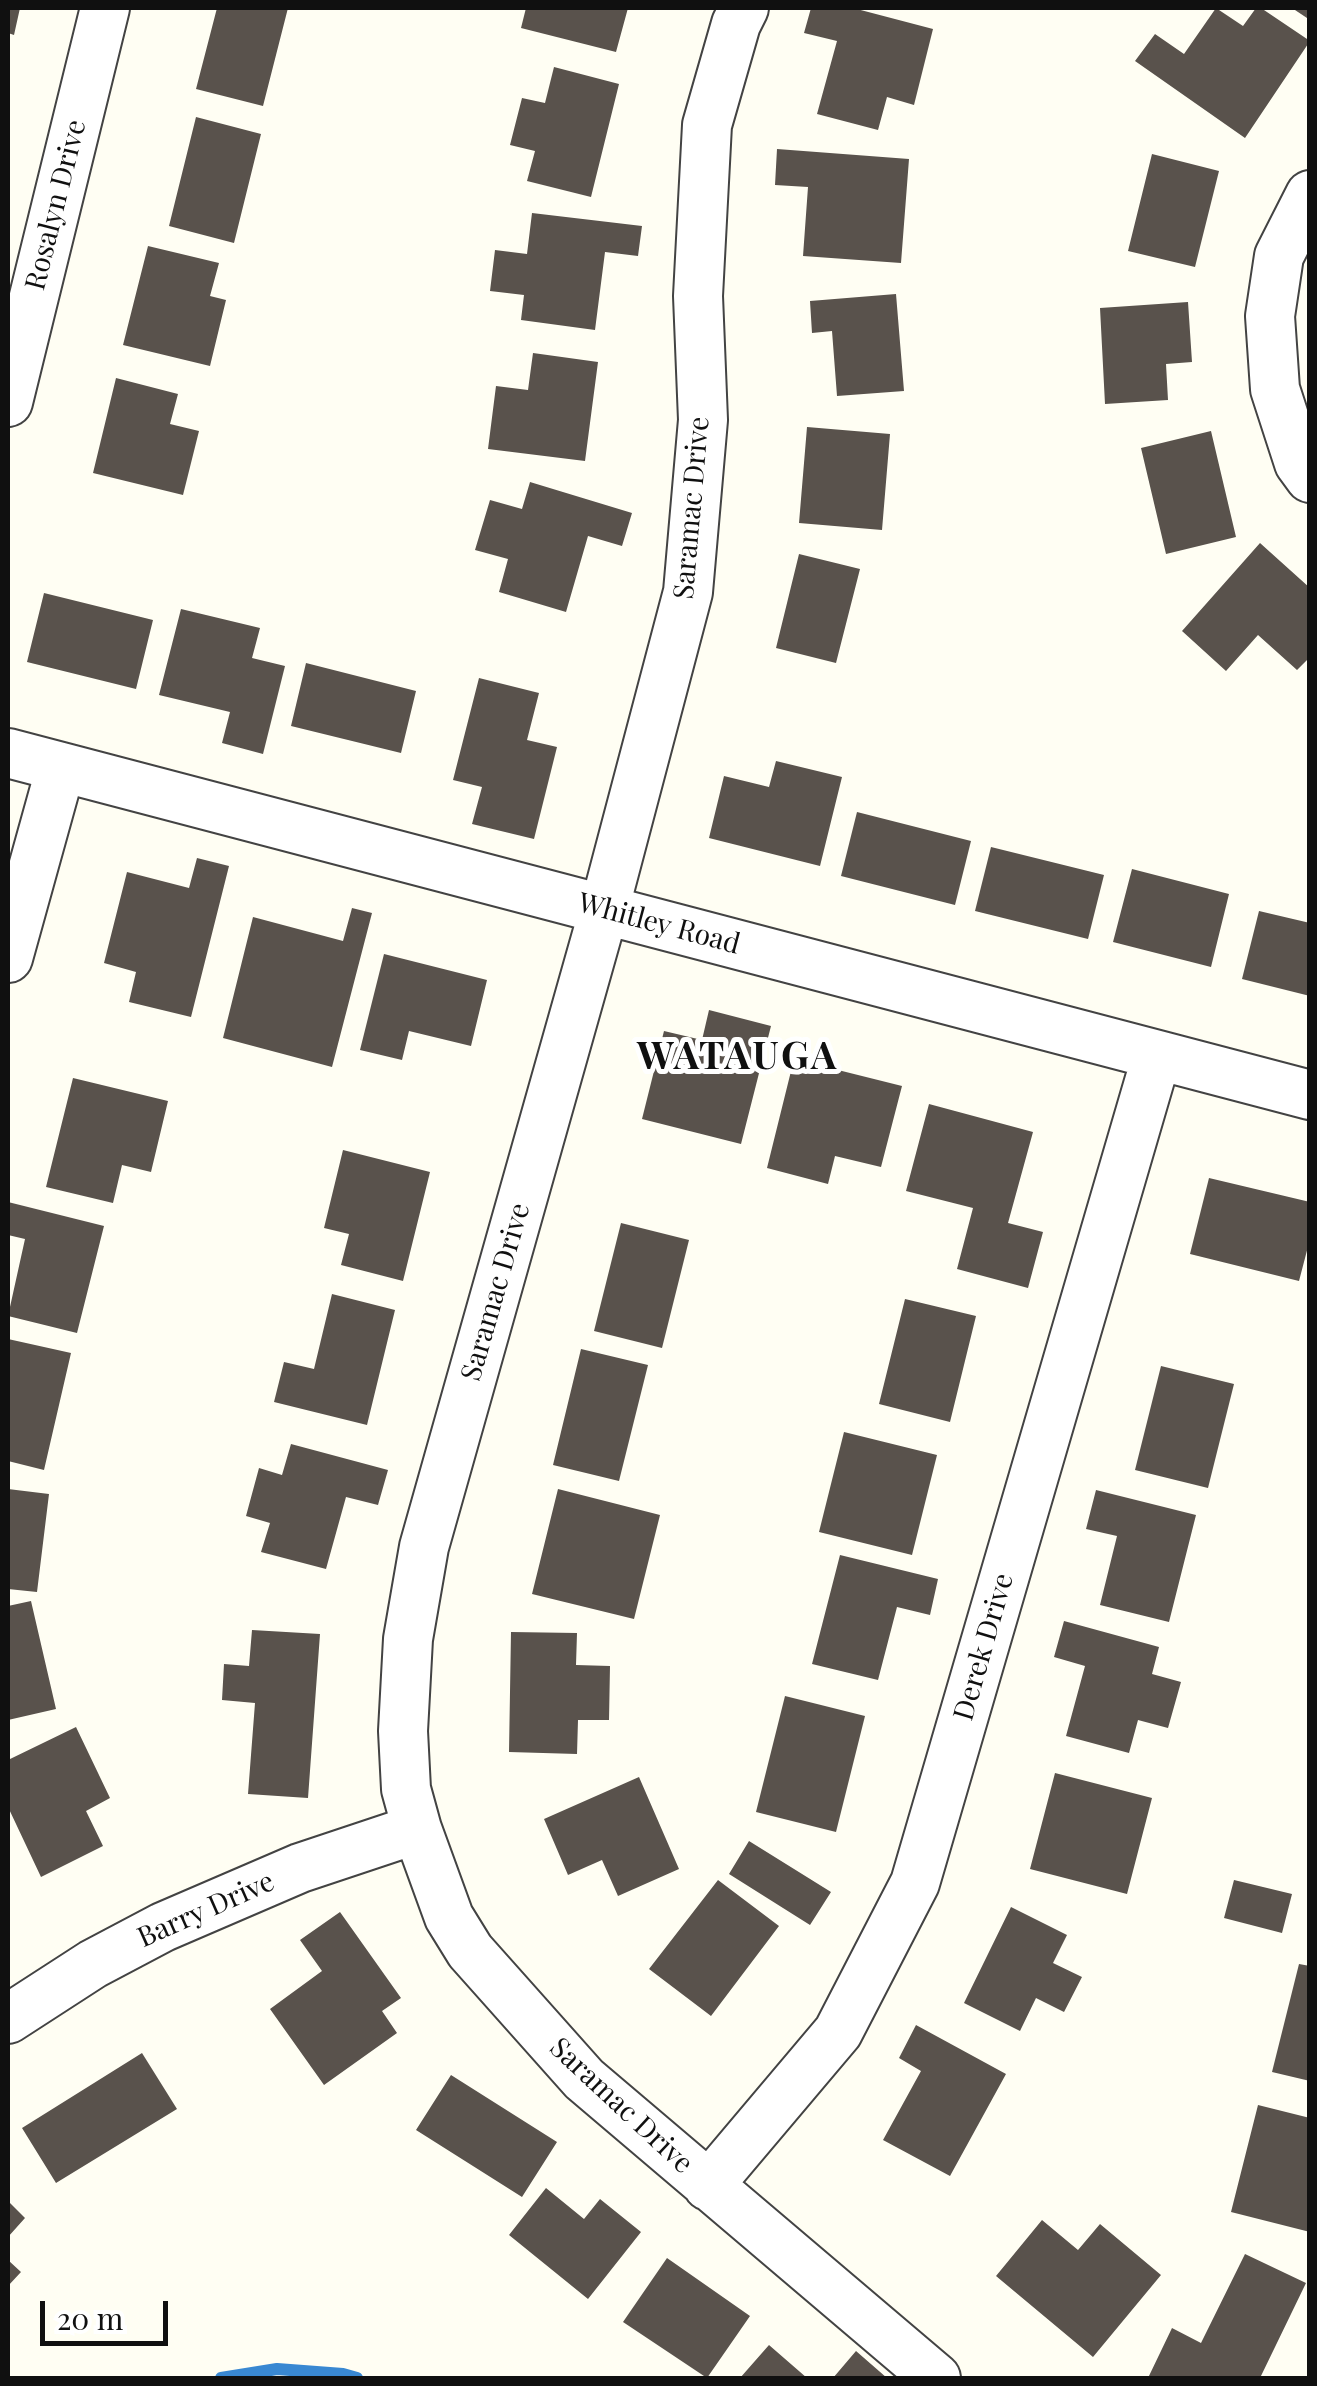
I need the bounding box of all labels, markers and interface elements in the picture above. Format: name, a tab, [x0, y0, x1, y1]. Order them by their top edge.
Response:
street label: Rosalyn Drive	[19, 116, 93, 294]
street label: Saramac Drive	[667, 415, 717, 601]
street label: Whitley Road	[574, 886, 744, 962]
district label: WATAUGA	[637, 1034, 839, 1080]
street label: Saramac Drive	[455, 1199, 537, 1385]
street label: Derek Drive	[947, 1570, 1021, 1724]
street label: Barry Drive	[133, 1865, 279, 1955]
street label: Saramac Drive	[542, 2031, 700, 2181]
scale bar	[45, 2281, 172, 2343]
text: 20 m	[57, 2298, 123, 2338]

